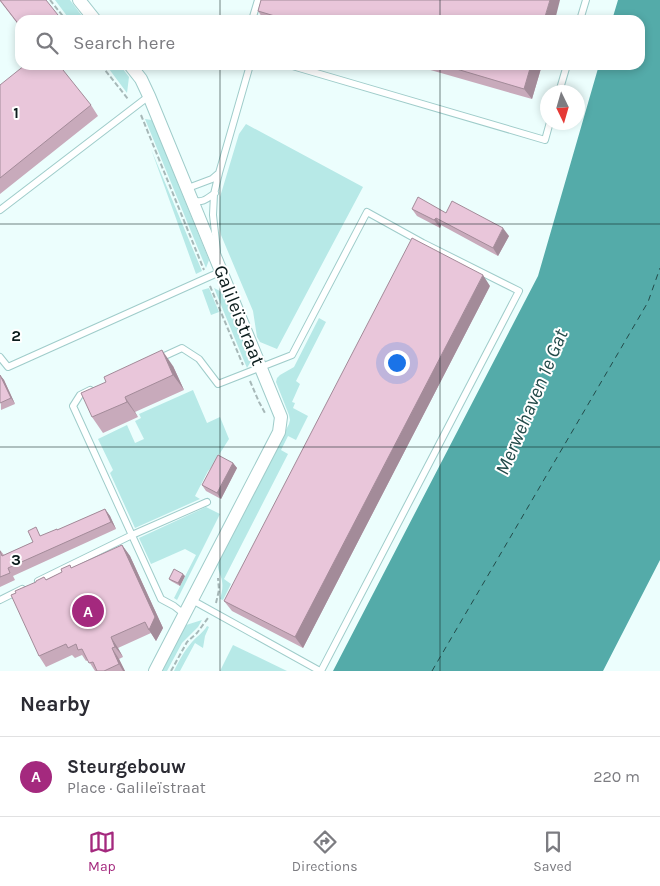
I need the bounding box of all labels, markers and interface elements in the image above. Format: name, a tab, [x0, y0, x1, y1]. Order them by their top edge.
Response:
search box	[15, 15, 645, 70]
icon: search	[33, 29, 61, 57]
text: Search here	[73, 32, 175, 54]
north arrow	[540, 85, 585, 130]
text: 1	[13, 103, 19, 122]
street label: Galileïstraat	[209, 262, 269, 369]
text: 2	[11, 326, 21, 345]
water label: Merwehaven 1e Gat	[490, 326, 573, 479]
your location	[384, 350, 410, 376]
text: 3	[11, 550, 21, 569]
pin: A	[72, 592, 104, 630]
text: Nearby	[20, 692, 90, 716]
text: Steurgebouw	[67, 756, 186, 778]
text: A	[31, 767, 41, 786]
text: 220 m	[593, 767, 640, 786]
text: Place · Galileïstraat	[67, 778, 206, 797]
tab: Map	[88, 828, 116, 875]
tab: Directions	[292, 828, 358, 875]
tab: Saved	[533, 828, 572, 875]

